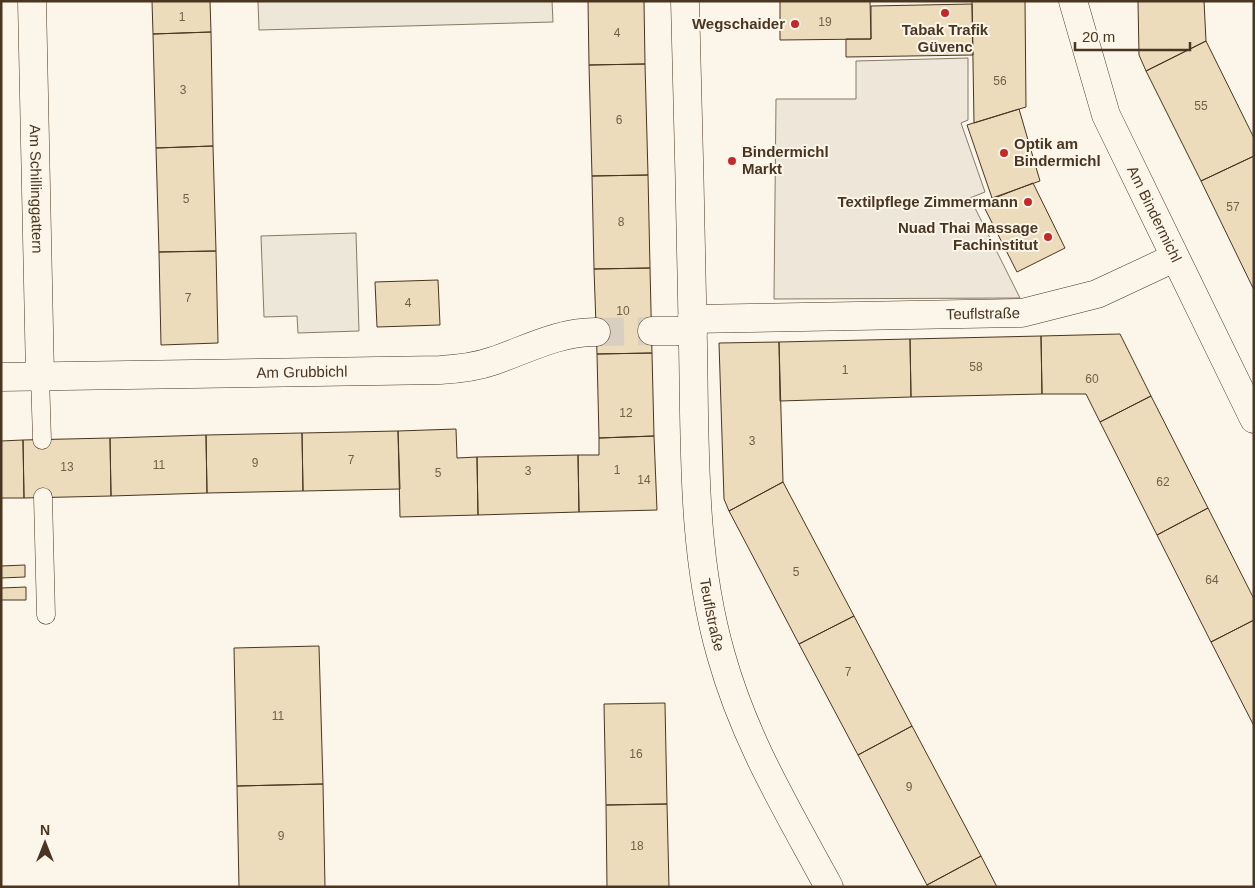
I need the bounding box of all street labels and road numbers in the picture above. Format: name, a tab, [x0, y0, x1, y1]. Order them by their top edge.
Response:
street label: Am Schillinggattern	[27, 124, 46, 254]
street label: Am Bindermichl	[1124, 163, 1185, 265]
street label: Teuflstraße	[946, 304, 1020, 322]
street label: Am Grubbichl	[256, 362, 348, 381]
street label: Teuflstraße	[697, 577, 729, 653]

